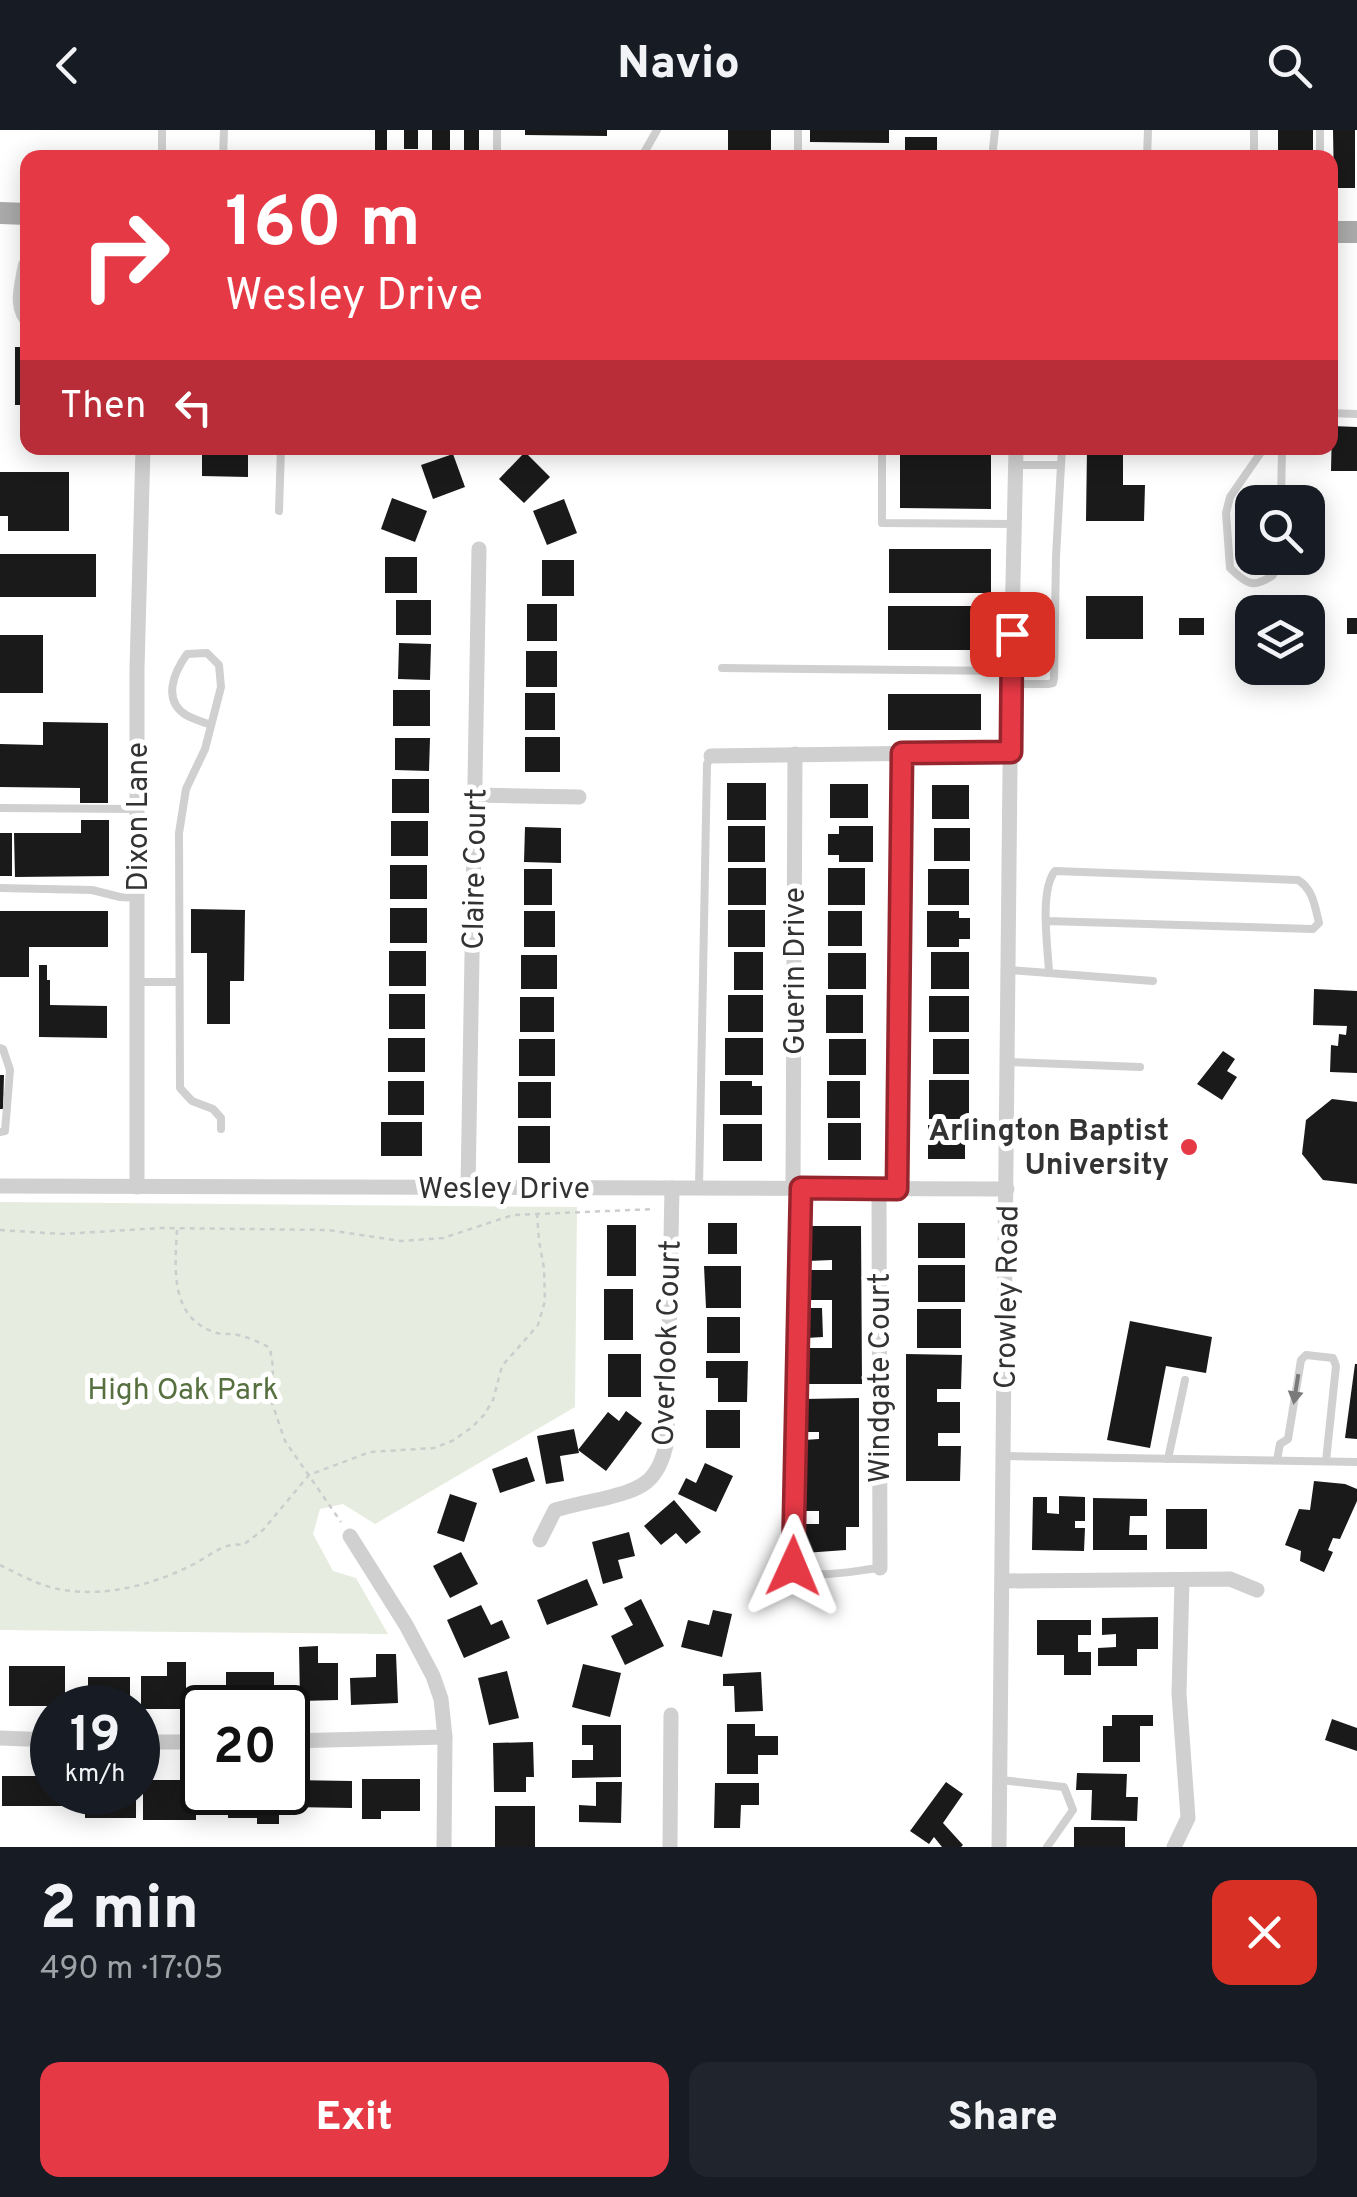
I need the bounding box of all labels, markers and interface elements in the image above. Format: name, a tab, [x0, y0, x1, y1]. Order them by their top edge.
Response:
text: Navio	[617, 37, 740, 94]
icon: back	[40, 38, 95, 93]
icon: search	[1262, 38, 1317, 93]
text: 160 m	[225, 182, 421, 271]
icon: right	[60, 190, 190, 320]
text: Wesley Drive	[225, 269, 483, 326]
icon: left	[166, 380, 221, 435]
text: Then	[60, 383, 146, 432]
map controls	[1235, 485, 1325, 685]
button: search	[1235, 485, 1325, 575]
pin	[970, 592, 1055, 677]
button: layers	[1235, 595, 1325, 685]
icon: arrive	[985, 607, 1040, 662]
street label: Dixon Lane	[121, 742, 158, 892]
street label: Claire Court	[457, 788, 496, 950]
street label: Guerin Drive	[778, 887, 815, 1055]
place label: Arlington Baptist University	[928, 1114, 1169, 1185]
marker: Arlington Baptist University	[1178, 1136, 1200, 1158]
street label: Wesley Drive	[418, 1172, 590, 1209]
street label: Crowley Road	[988, 1205, 1029, 1389]
street label: Overlook Court	[646, 1239, 691, 1447]
street label: Windgate Court	[863, 1273, 900, 1483]
park label: High Oak Park	[87, 1373, 279, 1410]
one-way arrow	[1288, 1373, 1304, 1405]
position arrow	[741, 1514, 845, 1618]
speed limit sign: 20	[180, 1685, 310, 1815]
text: 19	[70, 1706, 120, 1769]
text: km/h	[65, 1759, 125, 1791]
text: 2 min	[40, 1874, 199, 1950]
button: close	[1212, 1880, 1317, 1985]
text: 490 m · 17:05	[40, 1950, 223, 1990]
button: Exit	[40, 2062, 669, 2177]
button: Share	[689, 2062, 1317, 2177]

